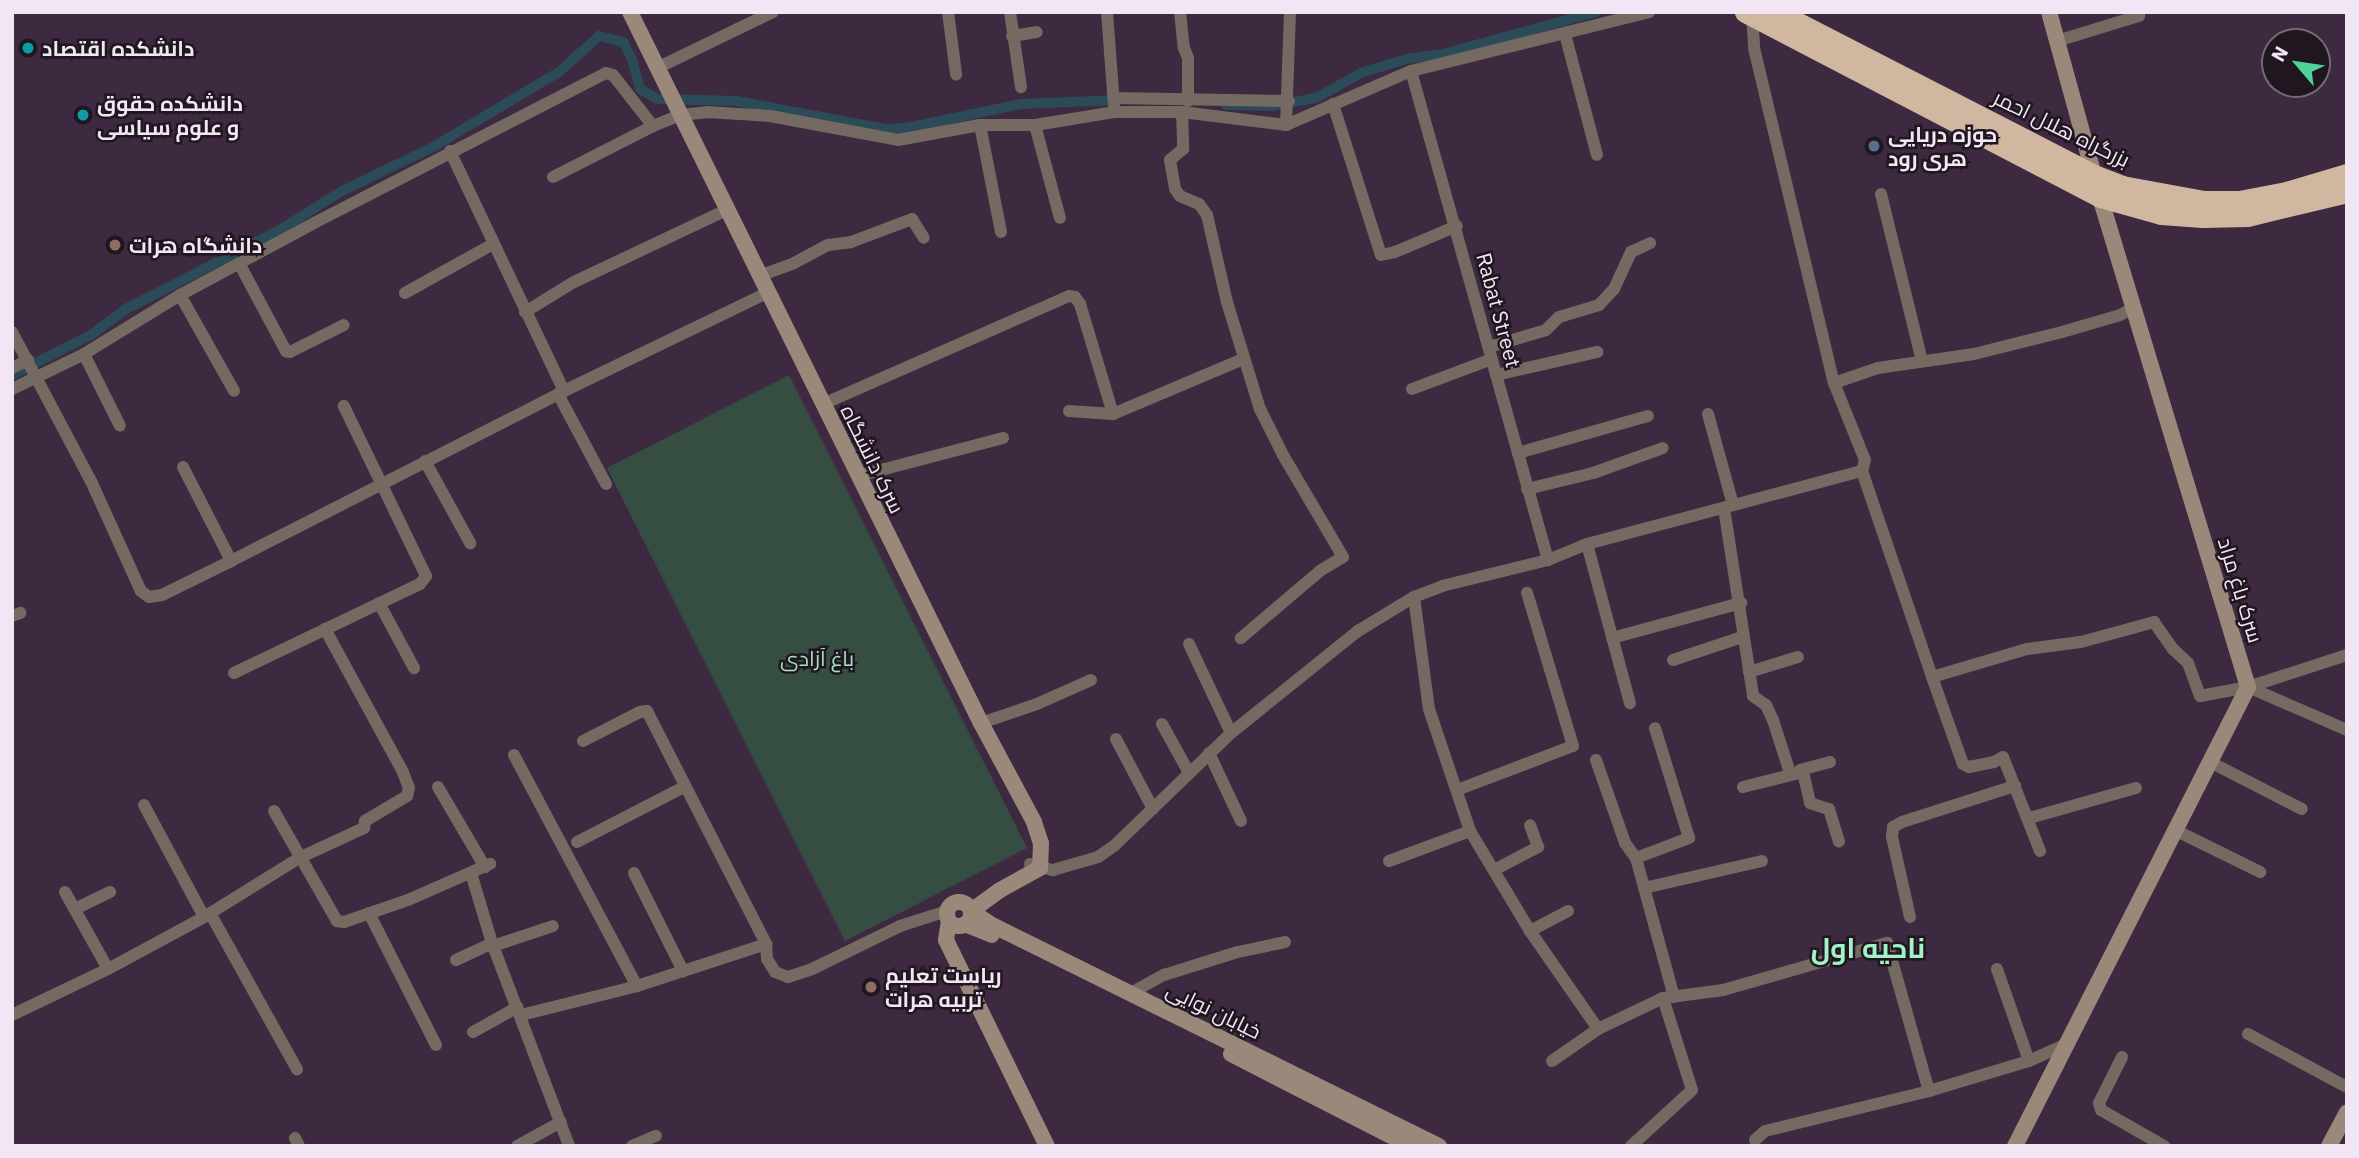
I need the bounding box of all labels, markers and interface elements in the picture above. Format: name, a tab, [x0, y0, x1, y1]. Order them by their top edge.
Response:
north arrow	[2261, 28, 2331, 98]
place label: دانشکده اقتصاد	[42, 35, 194, 61]
marker: دانشکده اقتصاد	[20, 40, 36, 56]
text: N	[2266, 42, 2293, 66]
street label: بزرگراه هلال احمر	[1990, 84, 2134, 172]
place label: دانشکده حقوق و علوم سیاسی	[97, 90, 243, 140]
marker: دانشکده حقوق و علوم سیاسی	[75, 107, 91, 123]
place label: حوزه دریایی هری رود	[1888, 121, 1997, 171]
marker: حوزه دریایی هری رود	[1866, 138, 1882, 154]
place label: دانشگاه هرات	[129, 232, 262, 258]
marker: دانشگاه هرات	[107, 237, 123, 253]
street label: Rabat Street	[1472, 250, 1526, 370]
street label: سرک دانشگاه	[836, 401, 910, 517]
street label: سرک باغ مراد	[2213, 534, 2269, 646]
park label: باغ آزادی	[780, 645, 854, 671]
district label: ناحیه اول	[1811, 931, 1925, 965]
place label: ریاست تعلیم تربیه هرات	[885, 962, 1002, 1012]
street label: خیابان نوایی	[1162, 976, 1266, 1044]
marker: ریاست تعلیم تربیه هرات	[863, 979, 879, 995]

